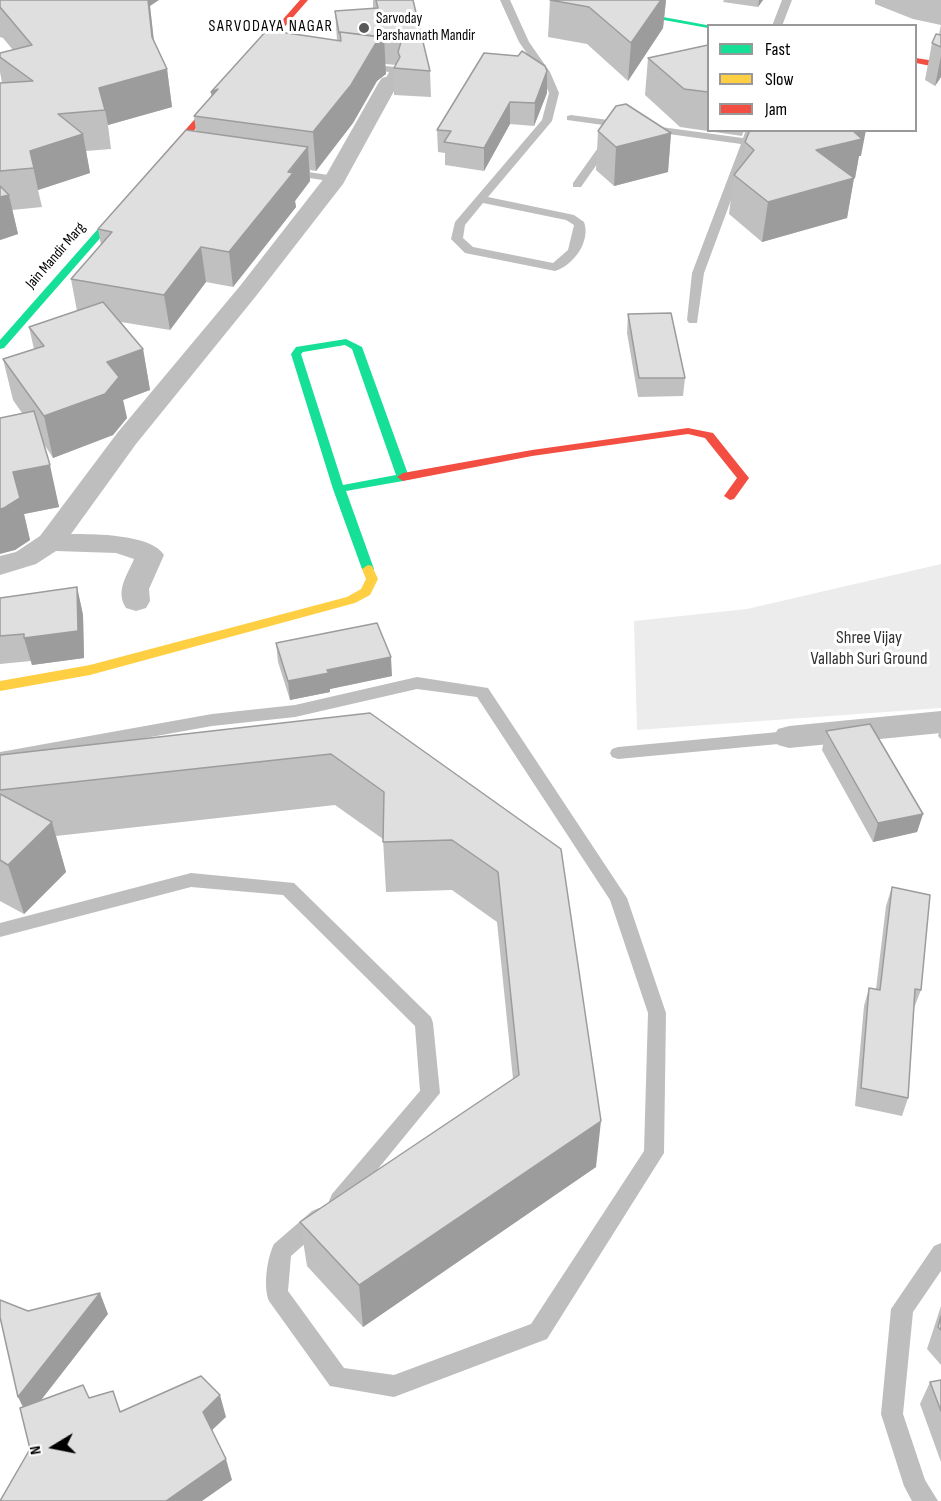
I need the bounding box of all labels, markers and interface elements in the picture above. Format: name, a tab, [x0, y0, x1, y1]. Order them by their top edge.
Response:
place label: Sarvoday Parshavnath Mandir	[376, 10, 475, 45]
district label: SARVODAYA NAGAR	[209, 17, 333, 37]
marker: Sarvoday Parshavnath Mandir	[357, 21, 371, 35]
legend	[707, 24, 917, 132]
text: Fast	[765, 39, 790, 60]
text: Slow	[765, 69, 794, 90]
text: Jam	[765, 99, 787, 120]
street label: Jain Mandir Marg	[22, 219, 90, 293]
park label: Shree Vijay Vallabh Suri Ground	[811, 627, 927, 670]
north arrow	[24, 1417, 84, 1477]
text: N	[26, 1444, 46, 1456]

